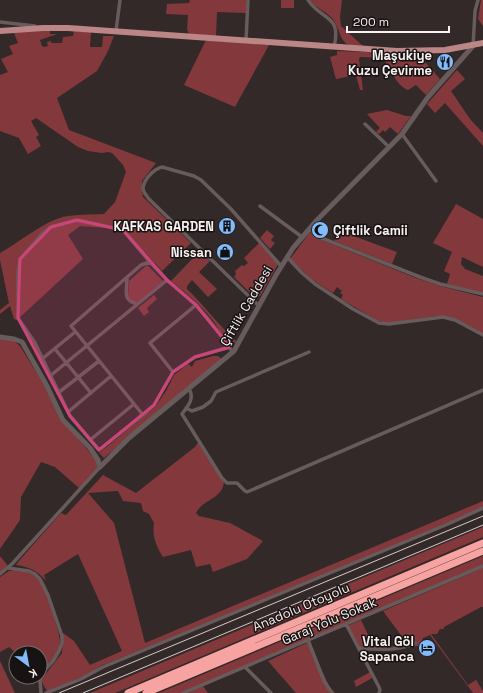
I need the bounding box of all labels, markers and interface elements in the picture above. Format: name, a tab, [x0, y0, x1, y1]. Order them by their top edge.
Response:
scale bar	[347, 8, 449, 34]
text: 200 m	[353, 14, 389, 30]
place label: Maşukiye Kuzu Çevirme	[348, 47, 432, 79]
restaurant icon: Maşukiye Kuzu Çevirme	[435, 52, 455, 72]
building icon: KAFKAS GARDEN	[217, 216, 237, 236]
place label: KAFKAS GARDEN	[113, 218, 214, 235]
mosque icon: Çiftlik Camii	[310, 220, 330, 240]
place label: Çiftlik Camii	[333, 222, 408, 239]
shop icon: Nissan	[215, 242, 235, 262]
place label: Nissan	[171, 244, 212, 261]
street label: Çiftlik Caddesi	[216, 263, 276, 349]
street label: Anadolu Otoyolu	[250, 579, 352, 635]
street label: Garaj Yolu Sokak	[279, 593, 379, 649]
place label: Vital Göl Sapanca	[360, 633, 414, 665]
hotel icon: Vital Göl Sapanca	[417, 638, 437, 658]
north arrow	[8, 645, 48, 685]
text: K	[27, 666, 40, 681]

